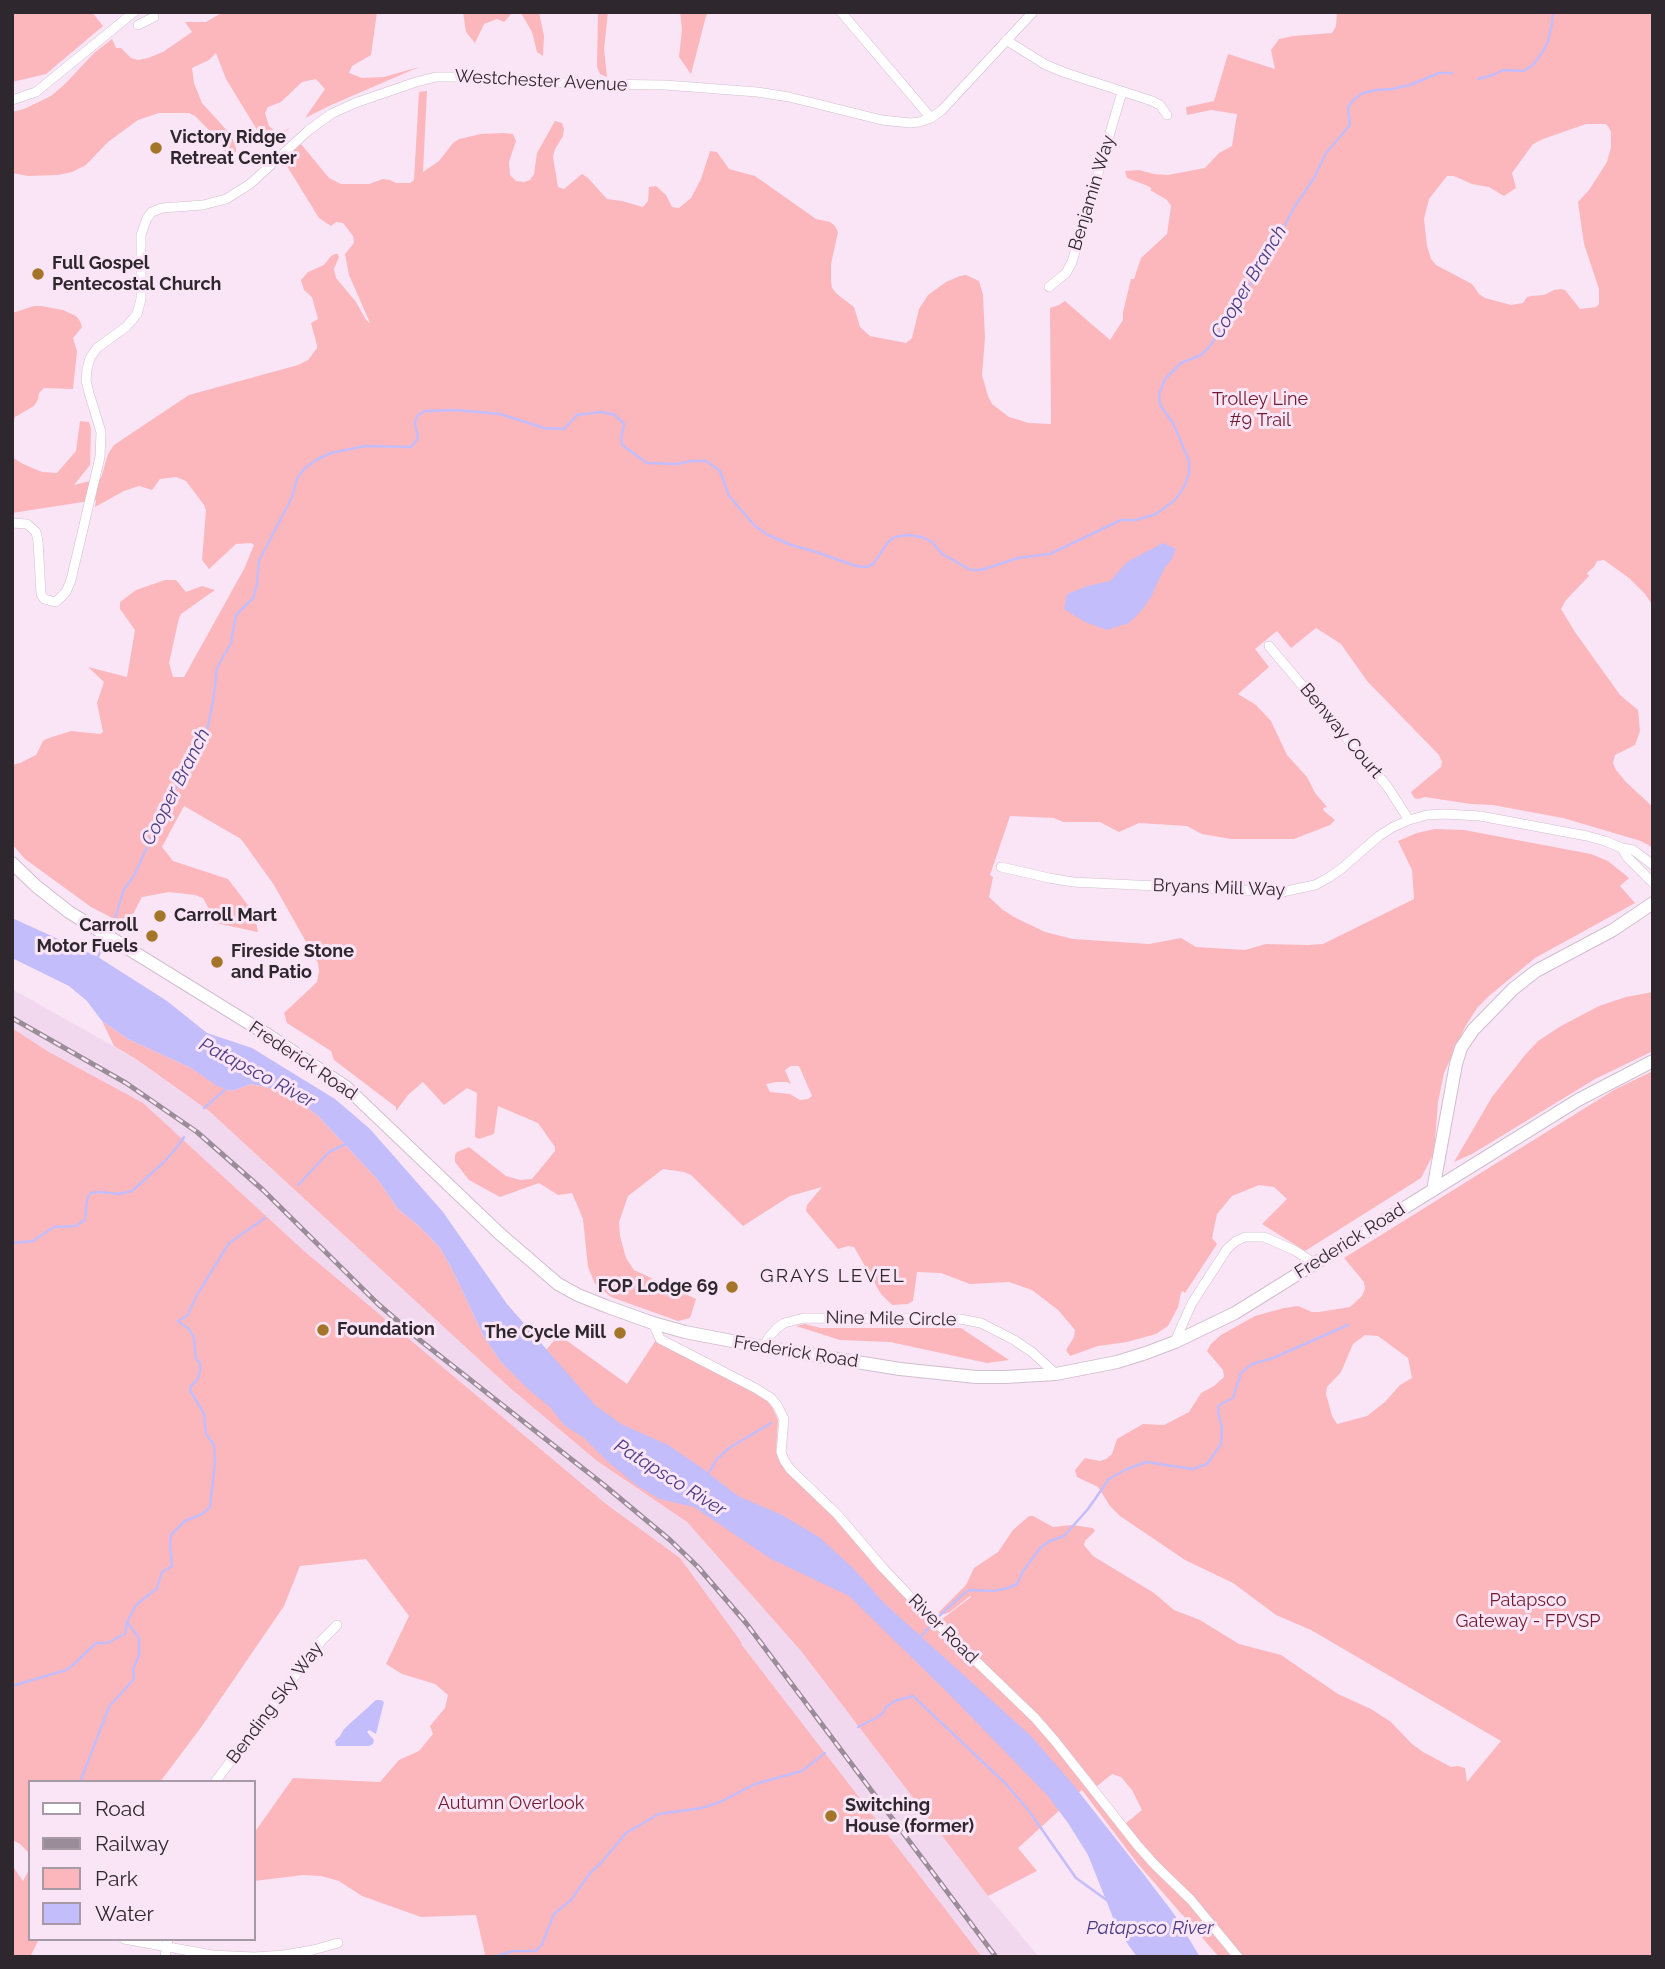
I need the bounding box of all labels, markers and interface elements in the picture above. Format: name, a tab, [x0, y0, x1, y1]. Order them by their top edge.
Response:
street label: Westchester Avenue	[454, 66, 628, 96]
place label: Victory Ridge Retreat Center	[170, 127, 297, 170]
street label: Benjamin Way	[1064, 133, 1120, 253]
marker: Victory Ridge Retreat Center	[148, 140, 164, 156]
water label: Cooper Branch	[1206, 221, 1292, 343]
place label: Full Gospel Pentecostal Church	[52, 253, 221, 296]
marker: Full Gospel Pentecostal Church	[30, 266, 46, 282]
park label: Trolley Line #9 Trail	[1212, 389, 1308, 432]
street label: Benway Court	[1295, 679, 1387, 783]
water label: Cooper Branch	[137, 725, 215, 849]
street label: Bryans Mill Way	[1152, 875, 1286, 901]
place label: Carroll Mart	[174, 905, 277, 927]
marker: Carroll Mart	[152, 908, 168, 924]
place label: Carroll Motor Fuels	[36, 915, 138, 958]
marker: Carroll Motor Fuels	[144, 928, 160, 944]
place label: Fireside Stone and Patio	[231, 941, 354, 984]
marker: Fireside Stone and Patio	[209, 954, 225, 970]
street label: Frederick Road	[245, 1017, 361, 1105]
water label: Patapsco River	[195, 1033, 319, 1113]
street label: Frederick Road	[1291, 1199, 1409, 1283]
district label: GRAYS LEVEL	[761, 1265, 905, 1287]
place label: FOP Lodge 69	[598, 1276, 718, 1298]
marker: FOP Lodge 69	[724, 1279, 740, 1295]
street label: Nine Mile Circle	[825, 1307, 957, 1331]
place label: Foundation	[337, 1319, 435, 1341]
marker: Foundation	[315, 1322, 331, 1338]
place label: The Cycle Mill	[484, 1322, 606, 1344]
marker: The Cycle Mill	[612, 1325, 628, 1341]
street label: Frederick Road	[732, 1332, 860, 1372]
water label: Patapsco River	[610, 1435, 730, 1521]
street label: River Road	[904, 1590, 982, 1668]
park label: Patapsco Gateway - FPVSP	[1456, 1590, 1600, 1632]
street label: Bending Sky Way	[222, 1638, 328, 1768]
legend	[28, 1780, 256, 1941]
park label: Autumn Overlook	[438, 1793, 584, 1815]
place label: Switching House (former)	[845, 1795, 974, 1838]
text: Road	[95, 1796, 145, 1821]
marker: Switching House (former)	[823, 1808, 839, 1824]
text: Railway	[95, 1831, 169, 1856]
text: Park	[95, 1866, 138, 1891]
text: Water	[95, 1901, 154, 1926]
water label: Patapsco River	[1086, 1917, 1214, 1939]

